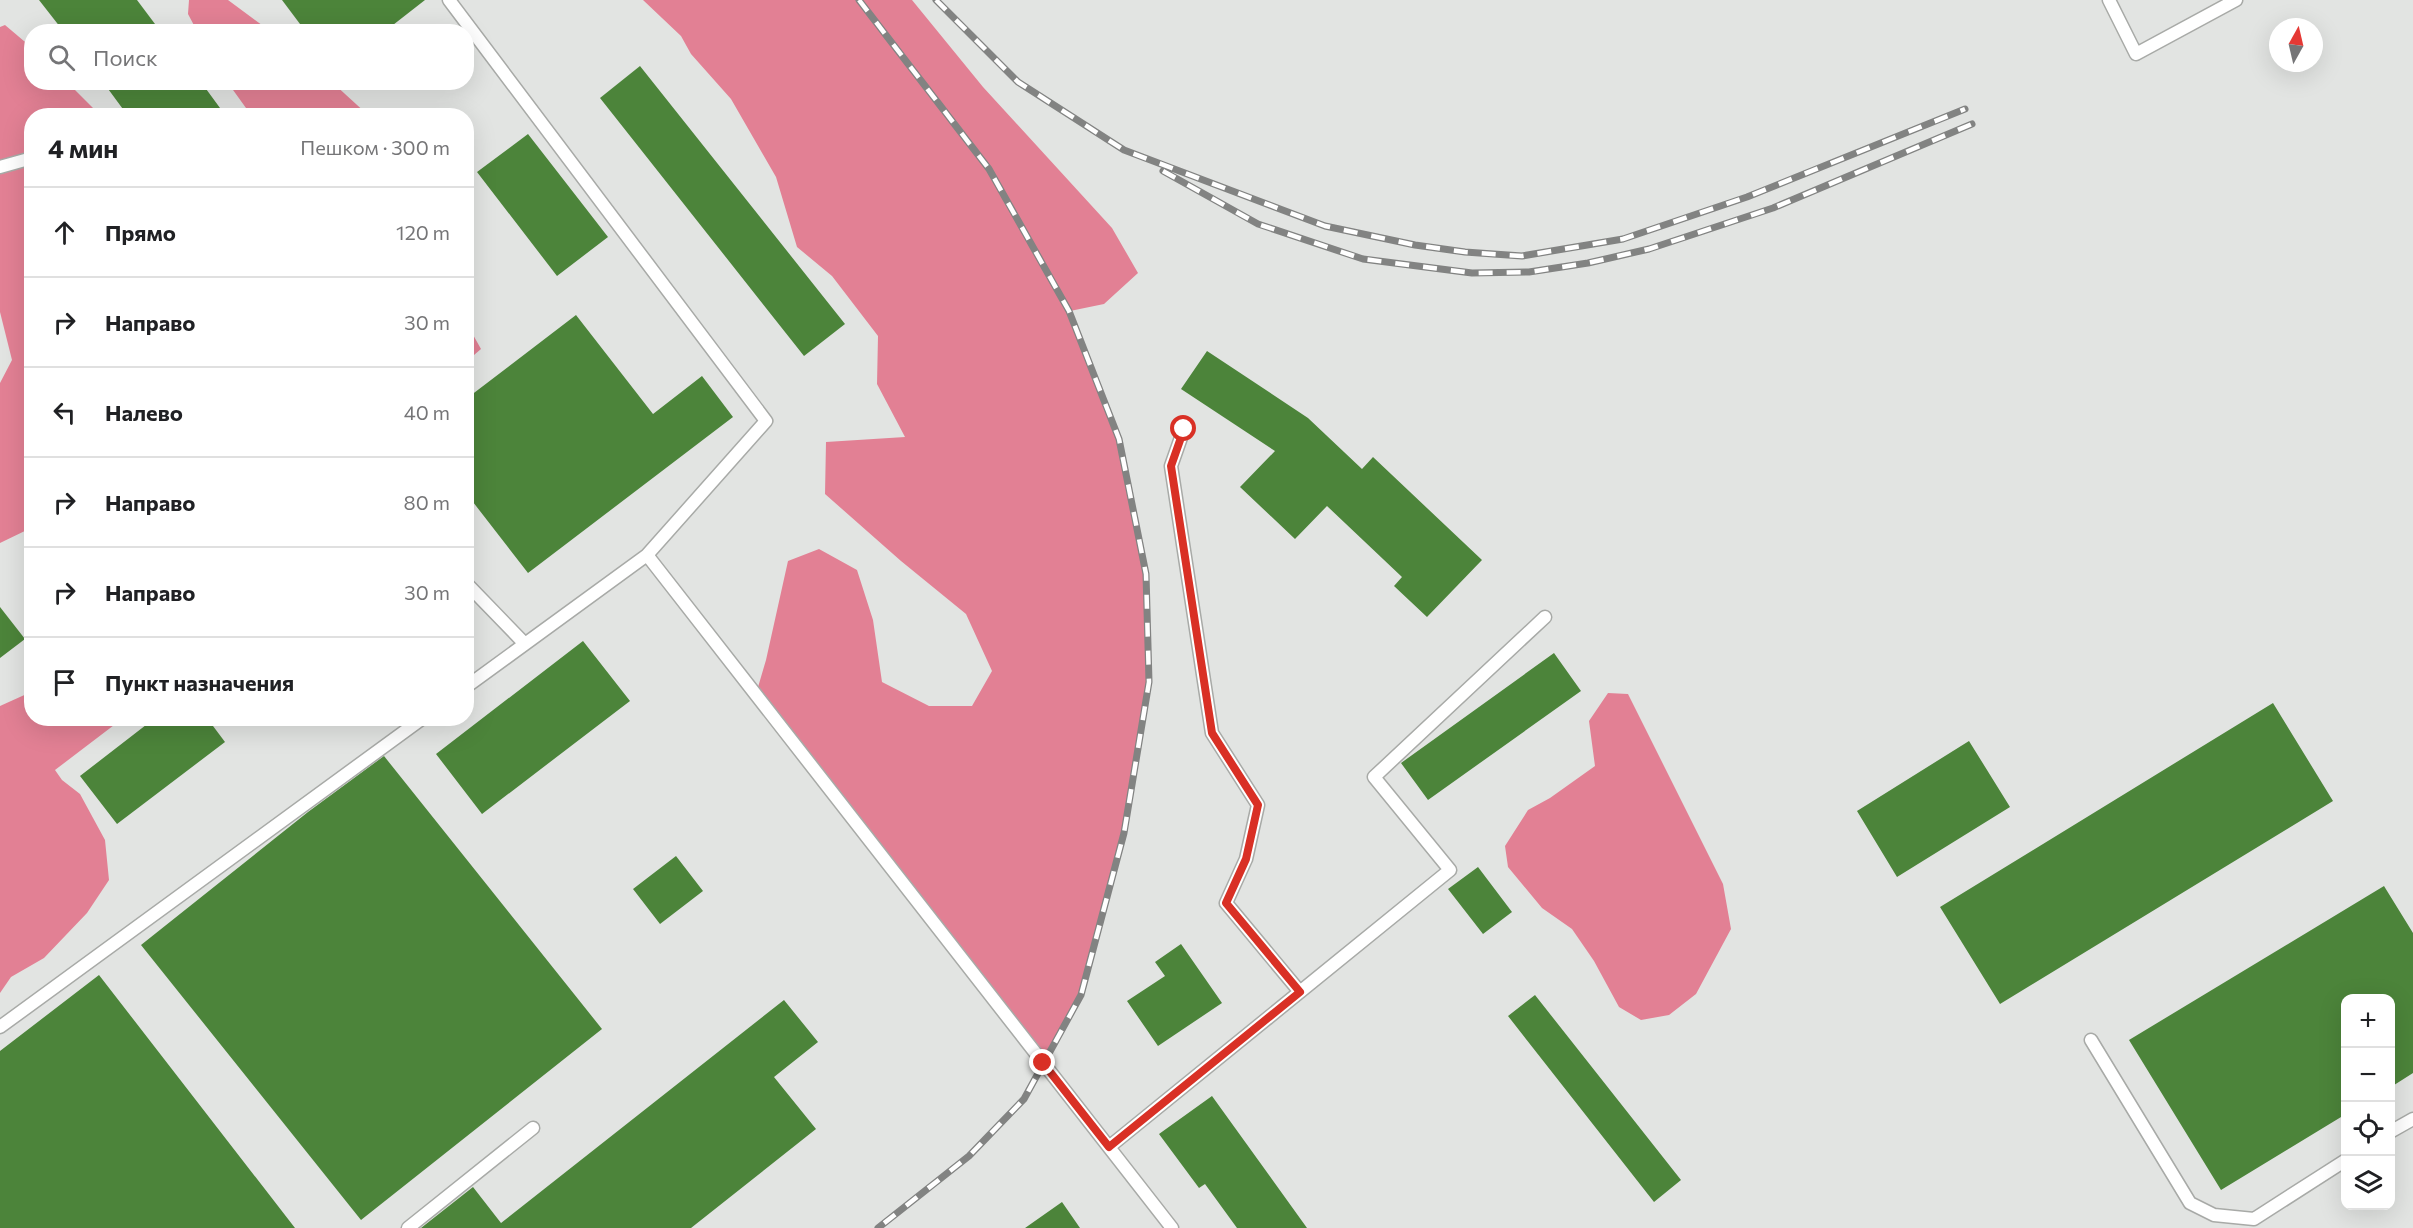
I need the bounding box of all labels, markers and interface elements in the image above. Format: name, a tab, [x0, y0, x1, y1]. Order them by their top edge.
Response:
north arrow	[2269, 18, 2323, 72]
search box	[24, 24, 474, 90]
icon: search	[45, 41, 78, 74]
text: Поиск	[93, 44, 158, 71]
text: 4 мин	[48, 132, 118, 163]
text: Пешком · 300 m	[300, 135, 450, 159]
icon: ahead	[48, 216, 81, 249]
text: Прямо	[105, 219, 176, 246]
text: 120 m	[396, 220, 450, 244]
icon: right	[48, 306, 81, 339]
text: Направо	[105, 309, 195, 336]
text: 30 m	[404, 310, 450, 334]
icon: left	[48, 396, 81, 429]
text: Налево	[105, 399, 183, 426]
text: 40 m	[404, 400, 450, 424]
route start	[1170, 415, 1196, 441]
icon: right	[48, 486, 81, 519]
text: Направо	[105, 489, 195, 516]
text: 80 m	[404, 490, 450, 514]
icon: right	[48, 576, 81, 609]
text: Направо	[105, 579, 195, 606]
text: 30 m	[404, 580, 450, 604]
icon: arrive	[48, 666, 81, 699]
text: Пункт назначения	[105, 669, 294, 696]
map controls	[2341, 994, 2395, 1210]
button: +	[2341, 994, 2395, 1048]
button: −	[2341, 1048, 2395, 1102]
route end	[1029, 1049, 1055, 1075]
button: locate	[2341, 1102, 2395, 1156]
button: layers	[2341, 1156, 2395, 1210]

